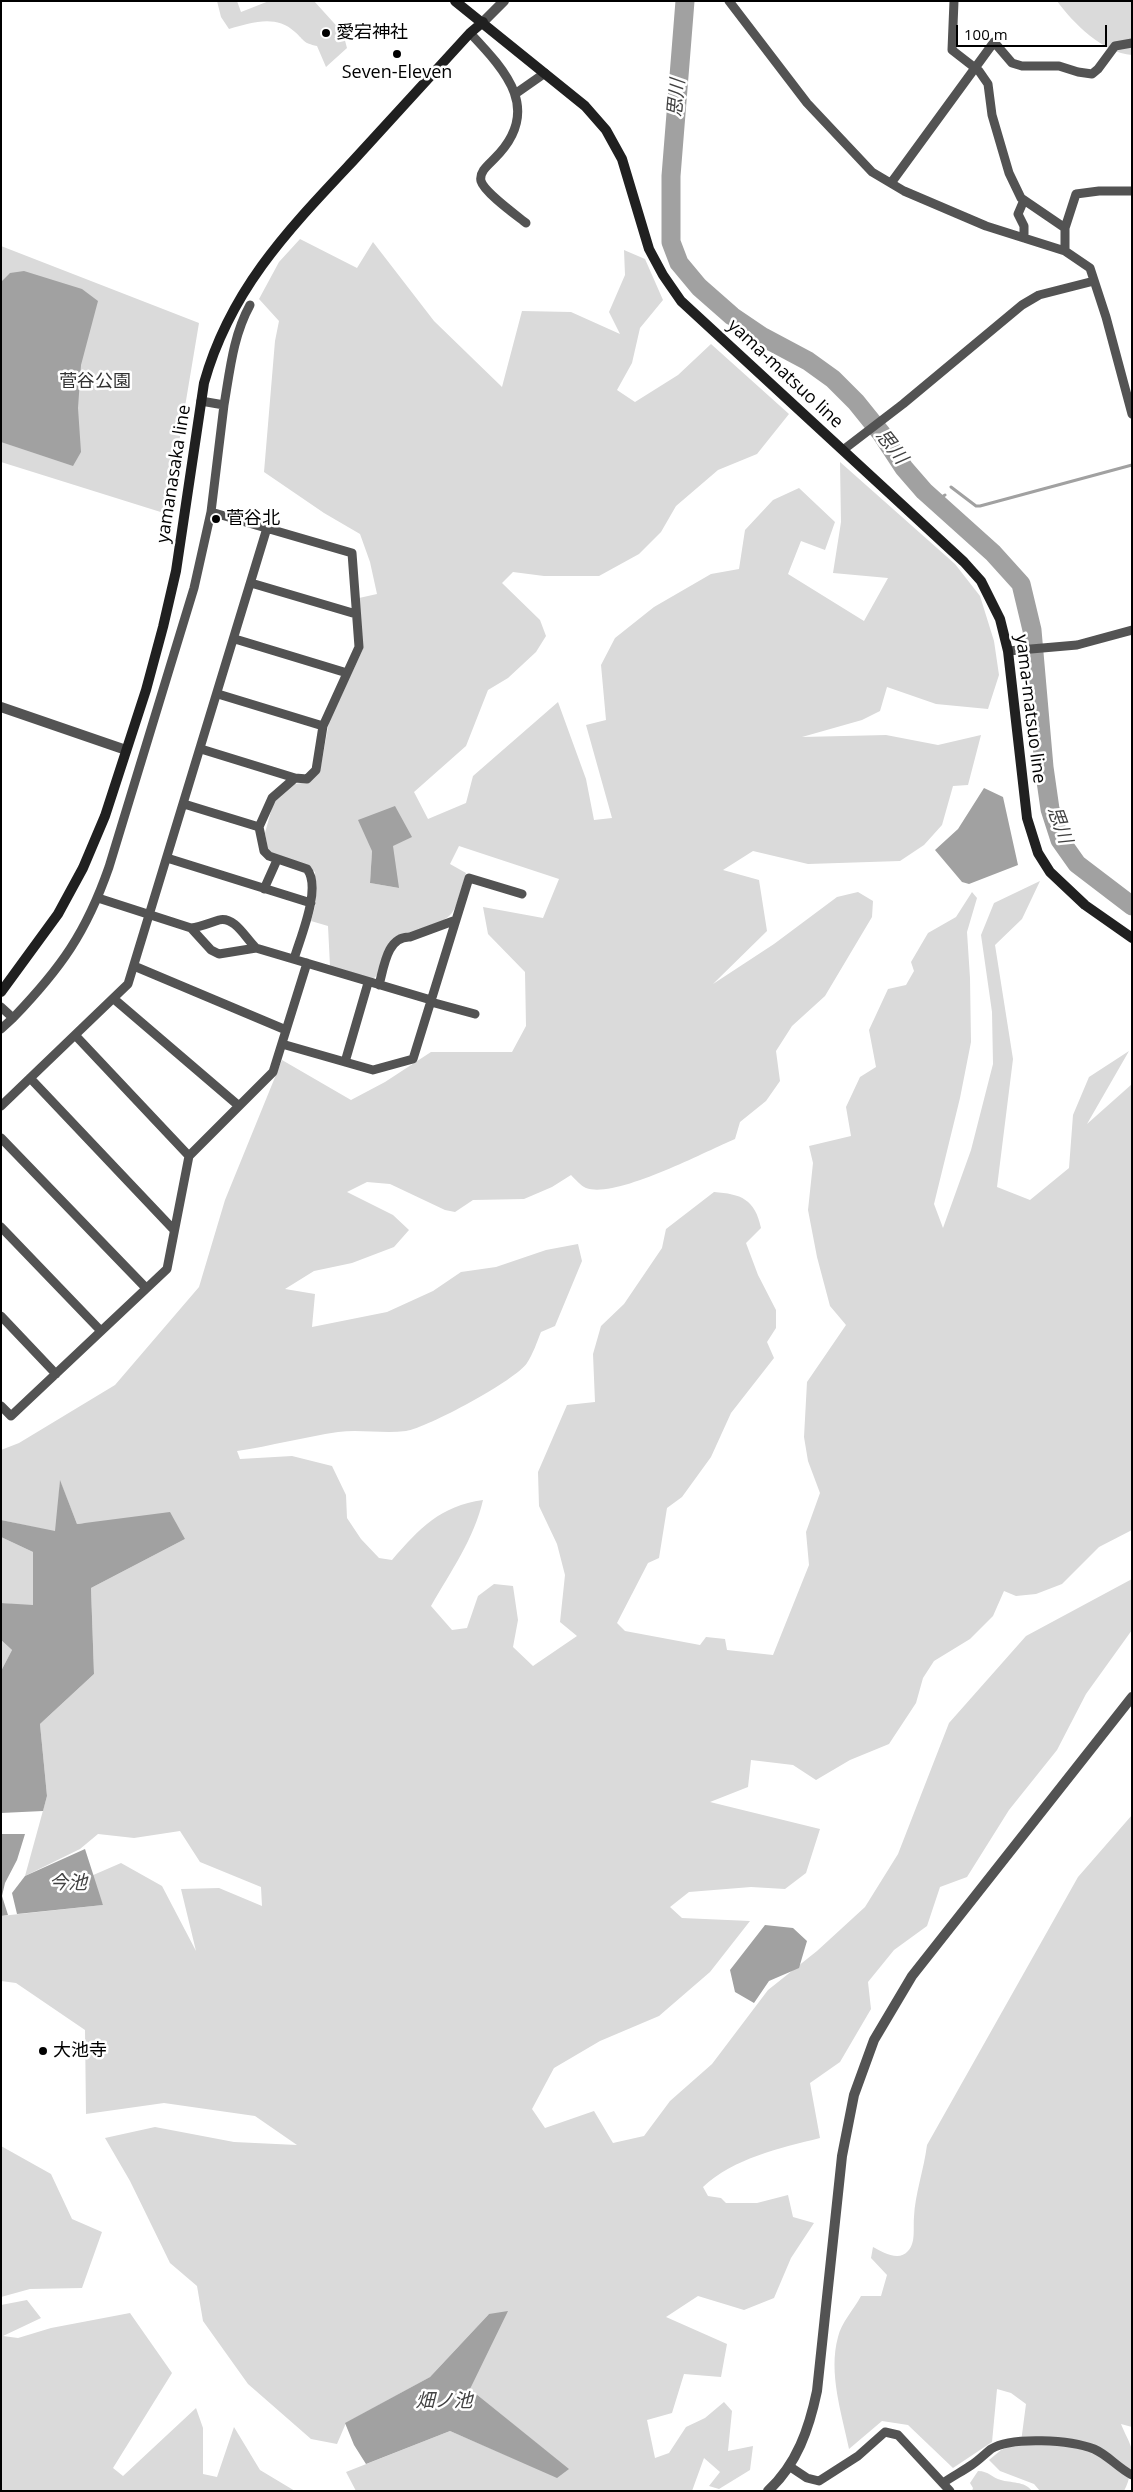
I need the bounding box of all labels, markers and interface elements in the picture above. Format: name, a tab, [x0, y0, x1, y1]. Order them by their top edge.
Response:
scale bar	[958, 15, 1109, 47]
place label: 愛宕神社	[336, 22, 408, 44]
text: 100 m	[964, 24, 1008, 44]
marker: 愛宕神社	[320, 27, 332, 39]
marker: Seven-Eleven	[391, 48, 403, 60]
place label: Seven-Eleven	[342, 62, 452, 84]
water label: 思川	[664, 78, 690, 118]
street label: yama-matsuo line	[723, 315, 847, 433]
park label: 菅谷公園	[59, 371, 131, 393]
street label: yamanasaka line	[152, 403, 196, 545]
water label: 思川	[870, 425, 912, 469]
place label: 菅谷北	[226, 508, 280, 530]
marker: 菅谷北	[210, 513, 222, 525]
street label: yama-matsuo line	[1010, 633, 1050, 785]
water label: 思川	[1042, 803, 1076, 847]
water label: 今池	[49, 1873, 87, 1895]
place label: 大池寺	[53, 2040, 107, 2062]
marker: 大池寺	[37, 2045, 49, 2057]
water label: 畑ノ池	[416, 2391, 472, 2413]

